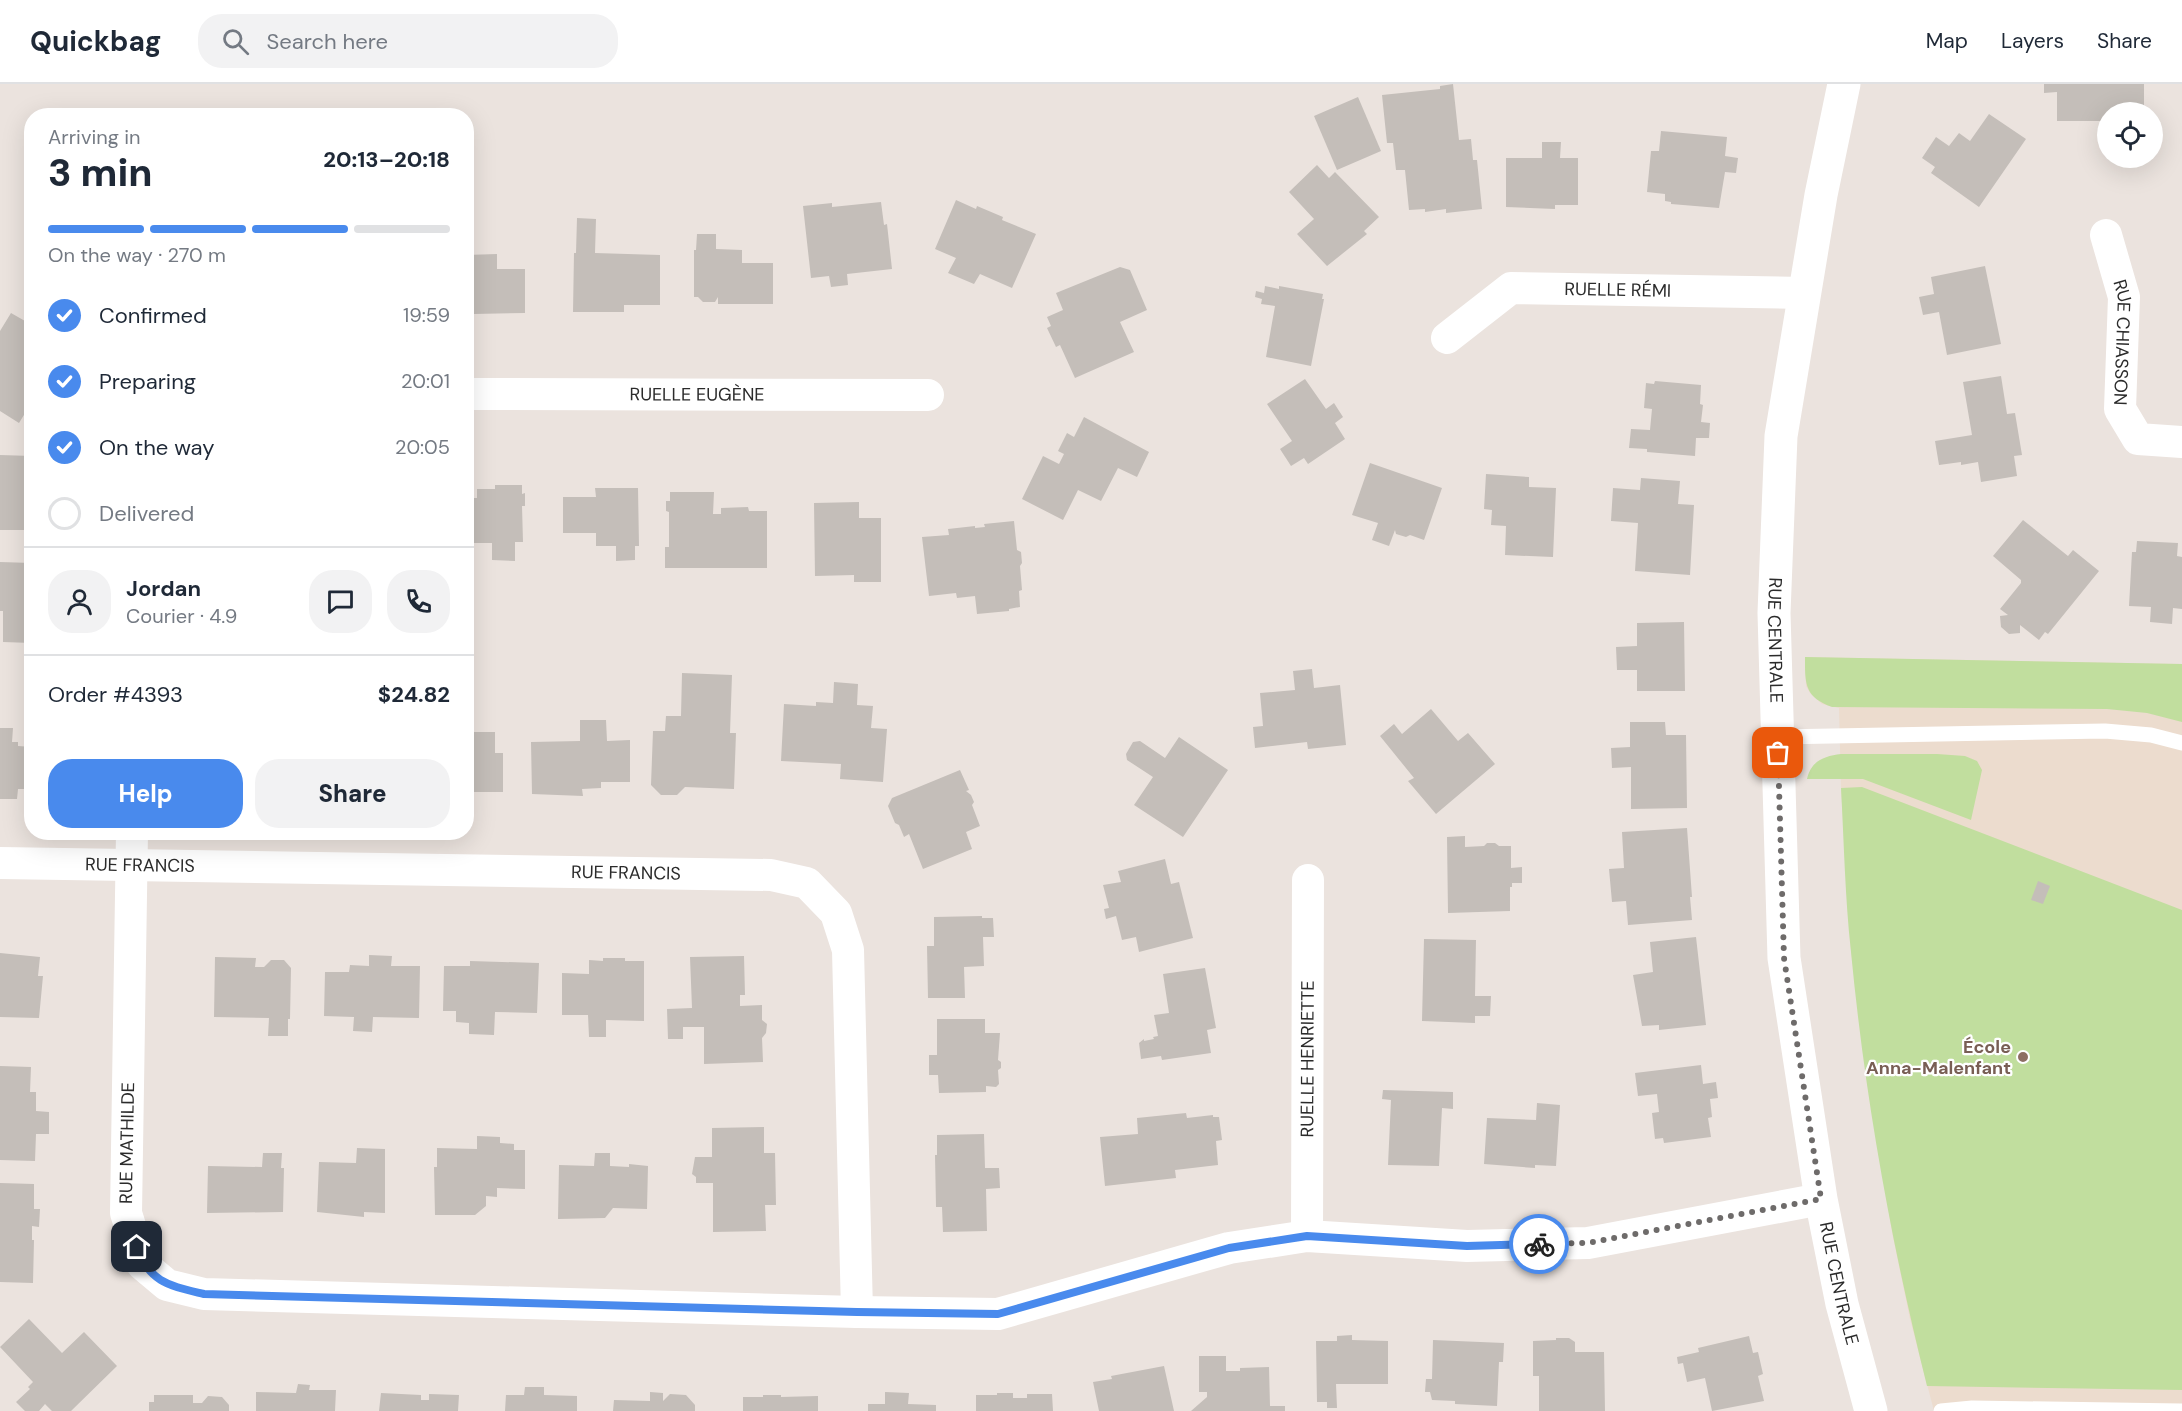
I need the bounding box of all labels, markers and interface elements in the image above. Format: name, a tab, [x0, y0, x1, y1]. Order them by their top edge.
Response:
search box	[198, 14, 618, 68]
text: Quickbag	[30, 23, 162, 60]
icon: search	[219, 25, 252, 58]
text: Search here	[267, 27, 388, 56]
text: Map	[1926, 27, 1968, 55]
text: Layers	[2001, 27, 2064, 55]
text: Share	[2097, 27, 2152, 55]
map controls	[2097, 102, 2163, 168]
button: locate	[2097, 102, 2163, 168]
text: Arriving in	[48, 124, 140, 150]
text: 20:13–20:18	[323, 145, 450, 174]
text: 3 min	[48, 147, 153, 198]
text: On the way · 270 m	[48, 242, 226, 268]
street label: RUELLE RÉMI	[1564, 277, 1671, 303]
street label: RUE CHIASSON	[2108, 277, 2137, 406]
icon: check	[48, 299, 81, 332]
text: Confirmed	[99, 301, 207, 330]
text: 19:59	[403, 302, 450, 328]
icon: check	[48, 365, 81, 398]
text: Preparing	[99, 367, 196, 396]
text: 20:01	[401, 368, 450, 394]
street label: RUELLE EUGÈNE	[629, 382, 765, 407]
icon: check	[48, 431, 81, 464]
text: On the way	[99, 433, 214, 462]
text: 20:05	[395, 434, 450, 460]
text: Delivered	[99, 499, 194, 528]
button: person	[48, 570, 111, 633]
button: chat	[309, 570, 372, 633]
button: phone	[387, 570, 450, 633]
text: Jordan	[126, 574, 201, 603]
street label: RUE CENTRALE	[1762, 577, 1789, 703]
text: Courier · 4.9	[126, 603, 237, 629]
text: Order #4393	[48, 680, 183, 709]
text: $24.82	[378, 680, 450, 709]
pin	[1752, 727, 1803, 778]
icon: bag	[1761, 736, 1794, 769]
button: Help	[48, 759, 243, 828]
button: Share	[255, 759, 450, 828]
street label: RUE FRANCIS	[85, 852, 195, 878]
street label: RUE FRANCIS	[571, 860, 681, 886]
street label: RUELLE HENRIETTE	[1295, 980, 1320, 1138]
place label: École Anna-Malenfant	[1866, 1035, 2011, 1080]
marker: École Anna-Malenfant	[2016, 1050, 2030, 1064]
street label: RUE MATHILDE	[114, 1082, 140, 1204]
courier	[1509, 1214, 1569, 1274]
street label: RUE CENTRALE	[1814, 1220, 1865, 1348]
pin	[111, 1221, 162, 1272]
icon: bike	[1523, 1228, 1556, 1261]
icon: home	[120, 1230, 153, 1263]

